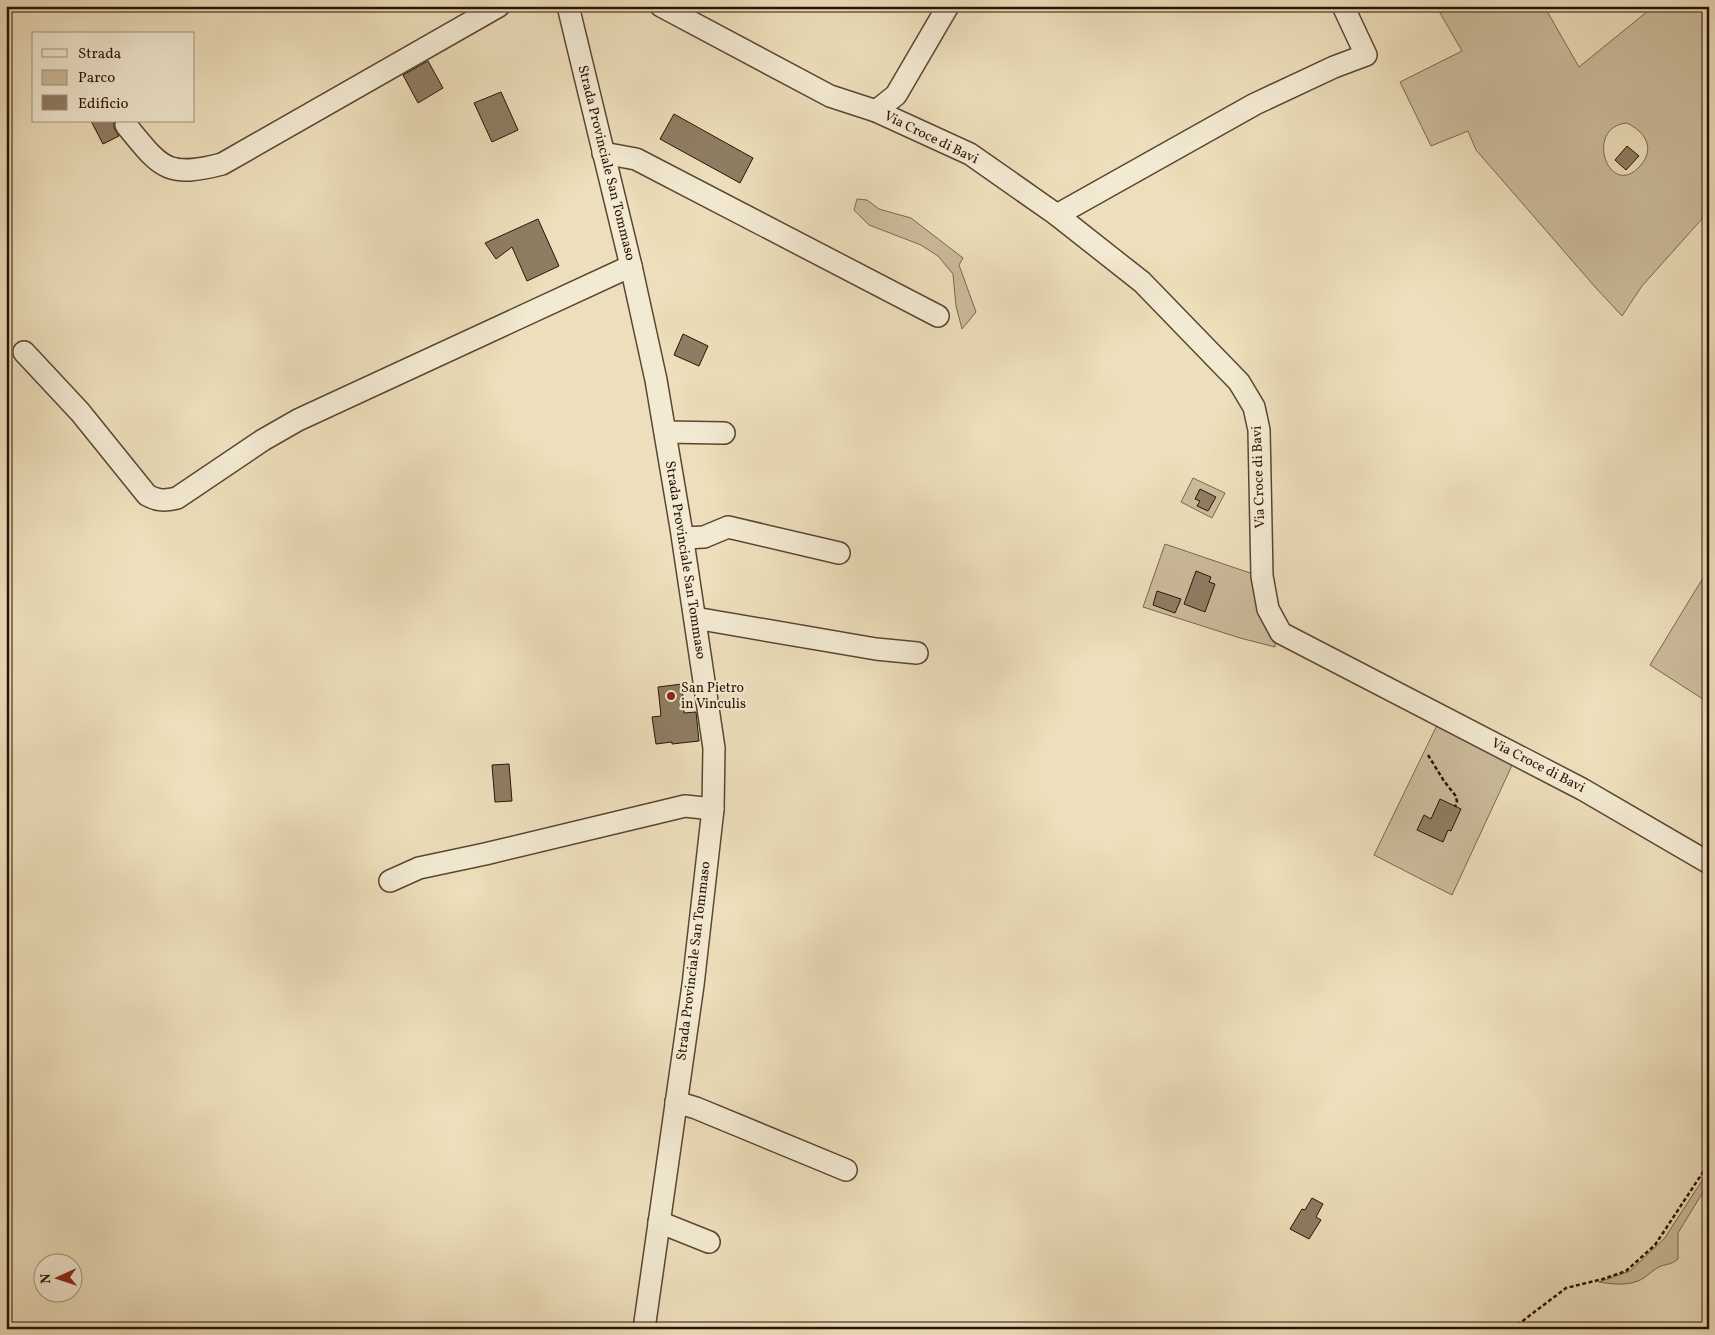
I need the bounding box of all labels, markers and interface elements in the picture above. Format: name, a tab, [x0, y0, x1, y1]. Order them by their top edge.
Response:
legend	[32, 32, 195, 122]
text: Strada	[78, 44, 121, 65]
street label: Strada Provinciale San Tommaso	[572, 63, 640, 263]
text: Parco	[78, 68, 115, 89]
text: Edificio	[78, 94, 129, 115]
street label: Via Croce di Bavi	[881, 107, 981, 169]
street label: Via Croce di Bavi	[1248, 425, 1270, 529]
street label: Strada Provinciale San Tommaso	[660, 459, 710, 661]
place label: San Pietro in Vinculis	[681, 679, 746, 714]
marker: San Pietro in Vinculis	[665, 690, 677, 702]
street label: Via Croce di Bavi	[1488, 734, 1588, 798]
street label: Strada Provinciale San Tommaso	[672, 860, 716, 1062]
north arrow	[32, 1252, 82, 1302]
text: N	[37, 1273, 56, 1284]

